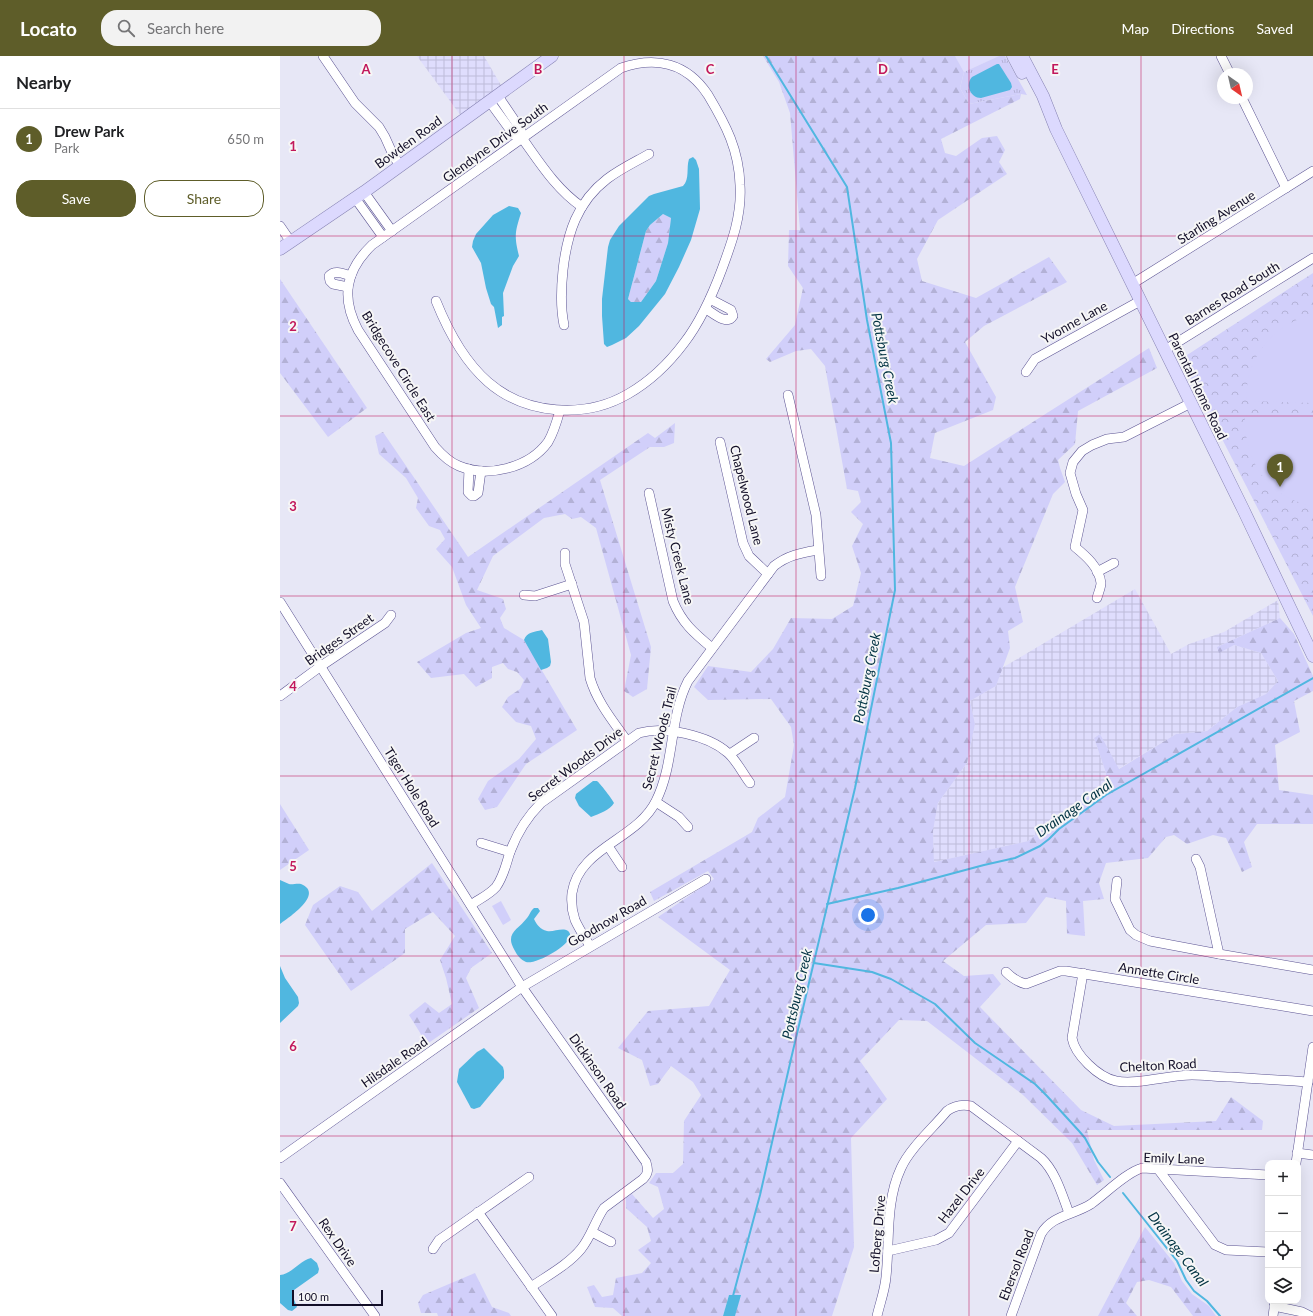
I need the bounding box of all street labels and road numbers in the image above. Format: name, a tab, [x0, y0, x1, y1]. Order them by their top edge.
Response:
street label: Glendyne Drive South	[439, 99, 551, 185]
street label: Bowden Road	[371, 112, 445, 172]
street label: Starling Avenue	[1174, 187, 1258, 247]
street label: Barnes Road South	[1182, 258, 1282, 328]
street label: Yvonne Lane	[1038, 297, 1110, 347]
street label: Bridgecove Circle East	[359, 308, 440, 424]
street label: Parental Home Road	[1165, 330, 1231, 442]
street label: Chapelwood Lane	[727, 443, 767, 547]
street label: Misty Creek Lane	[658, 506, 698, 606]
street label: Bridges Street	[302, 609, 377, 669]
street label: Secret Woods Trail	[638, 685, 680, 791]
street label: Secret Woods Drive	[525, 723, 625, 805]
street label: Tiger Hole Road	[381, 744, 443, 830]
street label: Goodnow Road	[565, 892, 649, 950]
street label: Annette Circle	[1117, 959, 1201, 987]
street label: Dickinson Road	[566, 1030, 630, 1112]
street label: Hilsdale Road	[358, 1033, 430, 1091]
street label: Chelton Road	[1119, 1055, 1197, 1075]
street label: Emily Lane	[1143, 1149, 1205, 1167]
street label: Hazel Drive	[934, 1164, 988, 1226]
street label: Lofberg Drive	[866, 1194, 888, 1273]
street label: Rex Drive	[316, 1215, 360, 1269]
street label: Ebersol Road	[995, 1227, 1037, 1303]

